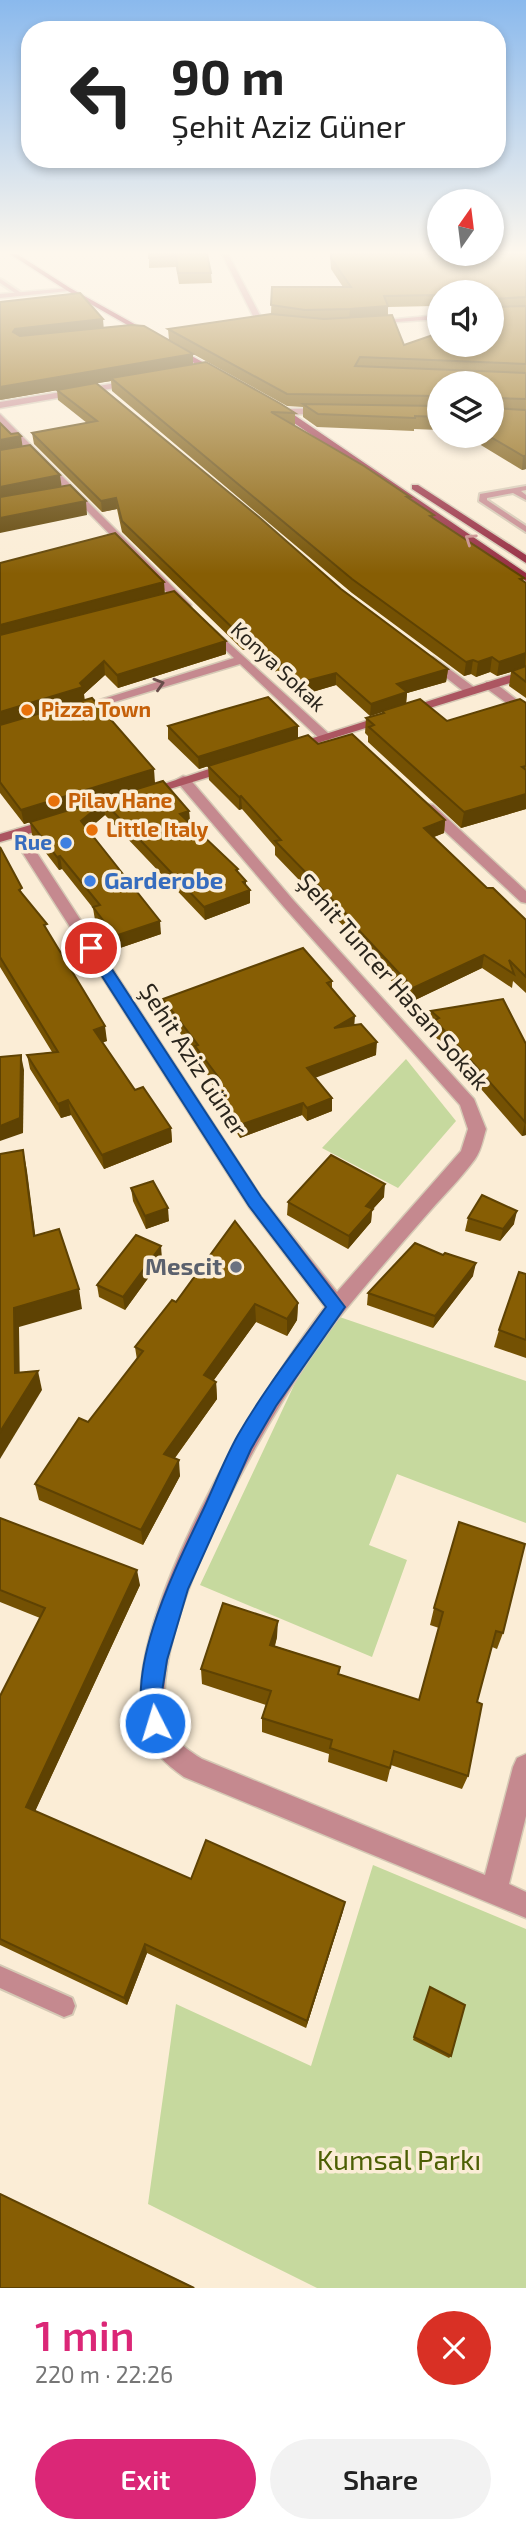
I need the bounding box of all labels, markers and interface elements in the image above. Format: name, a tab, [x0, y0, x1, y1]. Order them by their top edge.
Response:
text: 90 m	[171, 46, 285, 105]
icon: left	[56, 49, 147, 140]
text: Şehit Aziz Güner	[171, 106, 406, 144]
north arrow	[427, 189, 504, 266]
map controls	[427, 189, 504, 448]
button: sound	[427, 280, 504, 357]
button: layers	[427, 371, 504, 448]
one-way arrow	[465, 535, 478, 548]
street label: Konya Sokak	[227, 616, 332, 716]
one-way arrow	[153, 678, 165, 693]
place label: Pizza Town	[41, 696, 151, 721]
marker: Pizza Town	[19, 702, 35, 718]
place label: Pilav Hane	[68, 787, 173, 812]
marker: Pilav Hane	[46, 793, 62, 809]
place label: Little Italy	[106, 816, 209, 842]
marker: Little Italy	[84, 822, 100, 838]
place label: Rue	[14, 829, 52, 854]
marker: Rue	[58, 835, 74, 851]
place label: Garderobe	[104, 865, 223, 894]
street label: Şehit Tuncer Hasan Sokak	[292, 867, 496, 1096]
marker: Garderobe	[82, 873, 98, 889]
pin	[61, 918, 121, 978]
icon: arrive	[72, 929, 110, 967]
street label: Şehit Aziz Güner	[133, 977, 255, 1142]
place label: Mescit	[145, 1251, 222, 1280]
marker: Mescit	[228, 1259, 244, 1275]
position arrow	[118, 1686, 192, 1760]
park label: Kumsal Parkı	[317, 2142, 481, 2176]
text: 1 min	[35, 2309, 135, 2359]
button: close	[417, 2311, 491, 2385]
text: 220 m · 22:26	[35, 2360, 173, 2388]
button: Exit	[35, 2439, 256, 2519]
button: Share	[270, 2439, 491, 2519]

